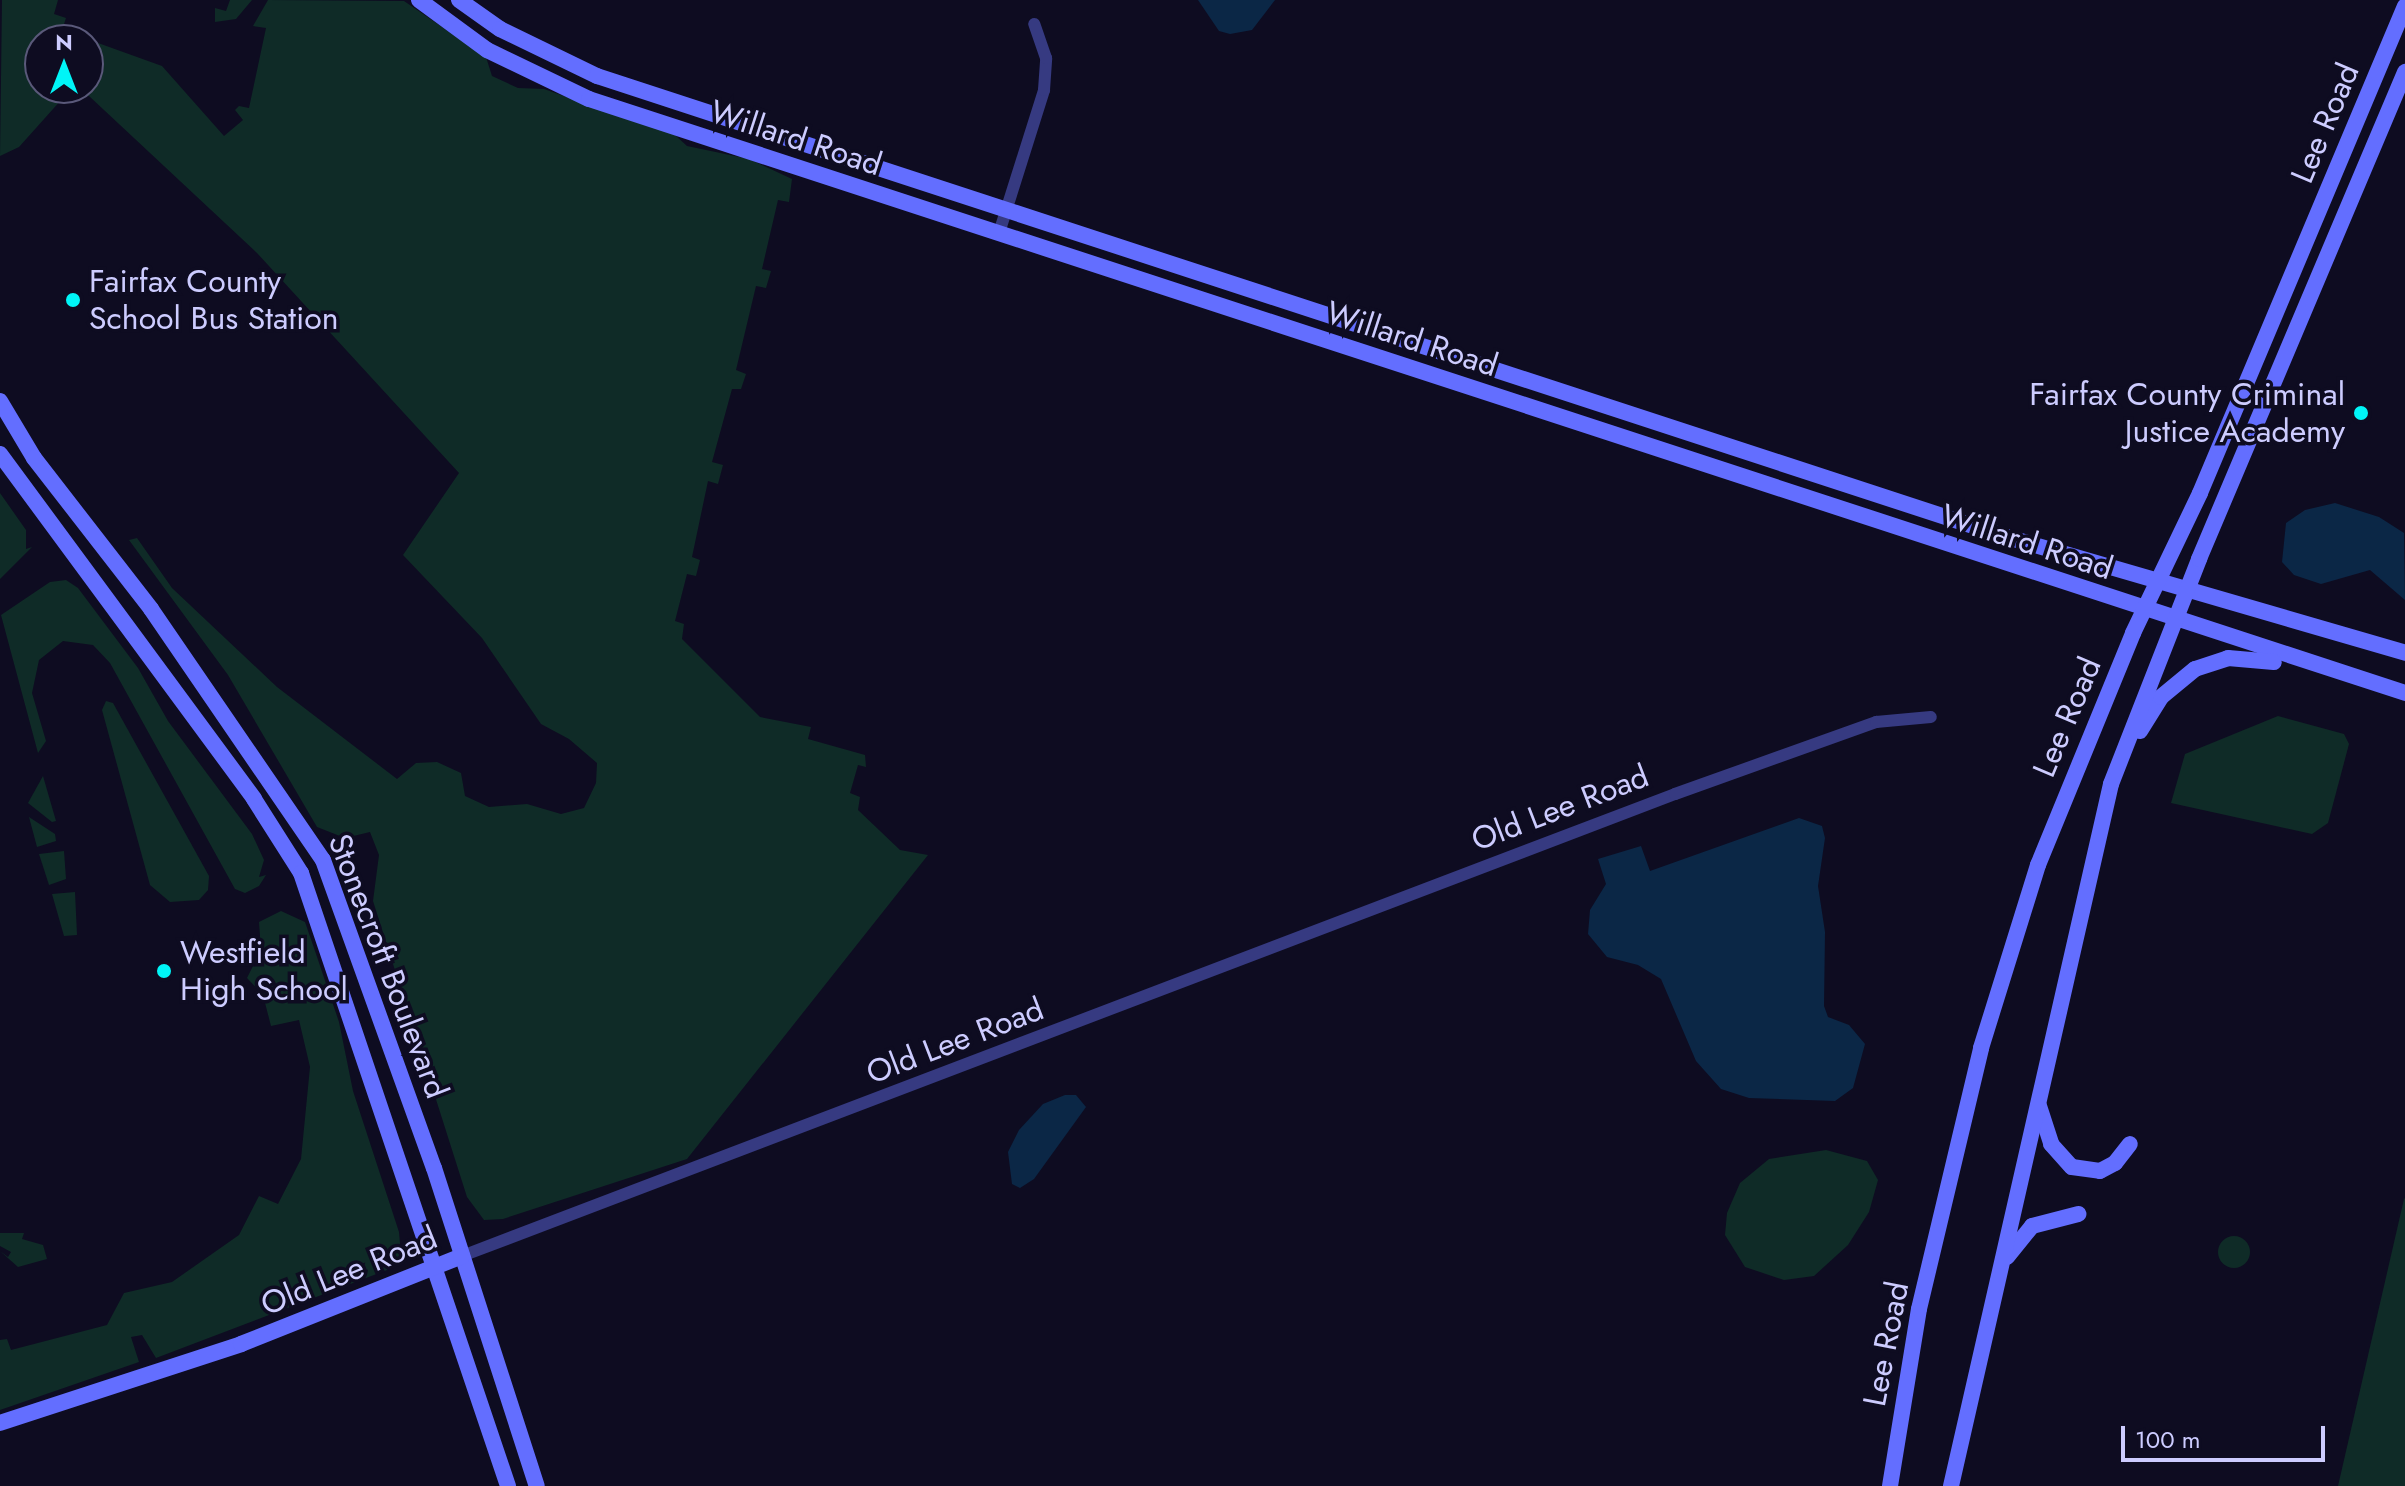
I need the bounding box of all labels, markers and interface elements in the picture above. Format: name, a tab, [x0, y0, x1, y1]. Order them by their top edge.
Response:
north arrow	[24, 24, 104, 104]
text: N	[55, 26, 73, 58]
street label: Lee Road	[2283, 58, 2367, 188]
street label: Willard Road	[705, 92, 887, 184]
place label: Fairfax County School Bus Station	[89, 263, 339, 338]
marker: Fairfax County School Bus Station	[64, 291, 82, 309]
street label: Willard Road	[1321, 293, 1503, 385]
place label: Fairfax County Criminal Justice Academy	[2029, 376, 2345, 451]
marker: Fairfax County Criminal Justice Academy	[2352, 404, 2370, 422]
street label: Willard Road	[1936, 496, 2118, 588]
street label: Lee Road	[2025, 652, 2109, 782]
street label: Old Lee Road	[1466, 757, 1654, 859]
street label: Stonecroft Boulevard	[320, 828, 456, 1104]
place label: Westfield High School	[180, 934, 348, 1009]
marker: Westfield High School	[155, 962, 173, 980]
street label: Old Lee Road	[861, 990, 1049, 1092]
street label: Old Lee Road	[255, 1218, 443, 1324]
street label: Lee Road	[1855, 1279, 1917, 1409]
scale bar	[2125, 1410, 2329, 1460]
text: 100 m	[2135, 1422, 2201, 1457]

